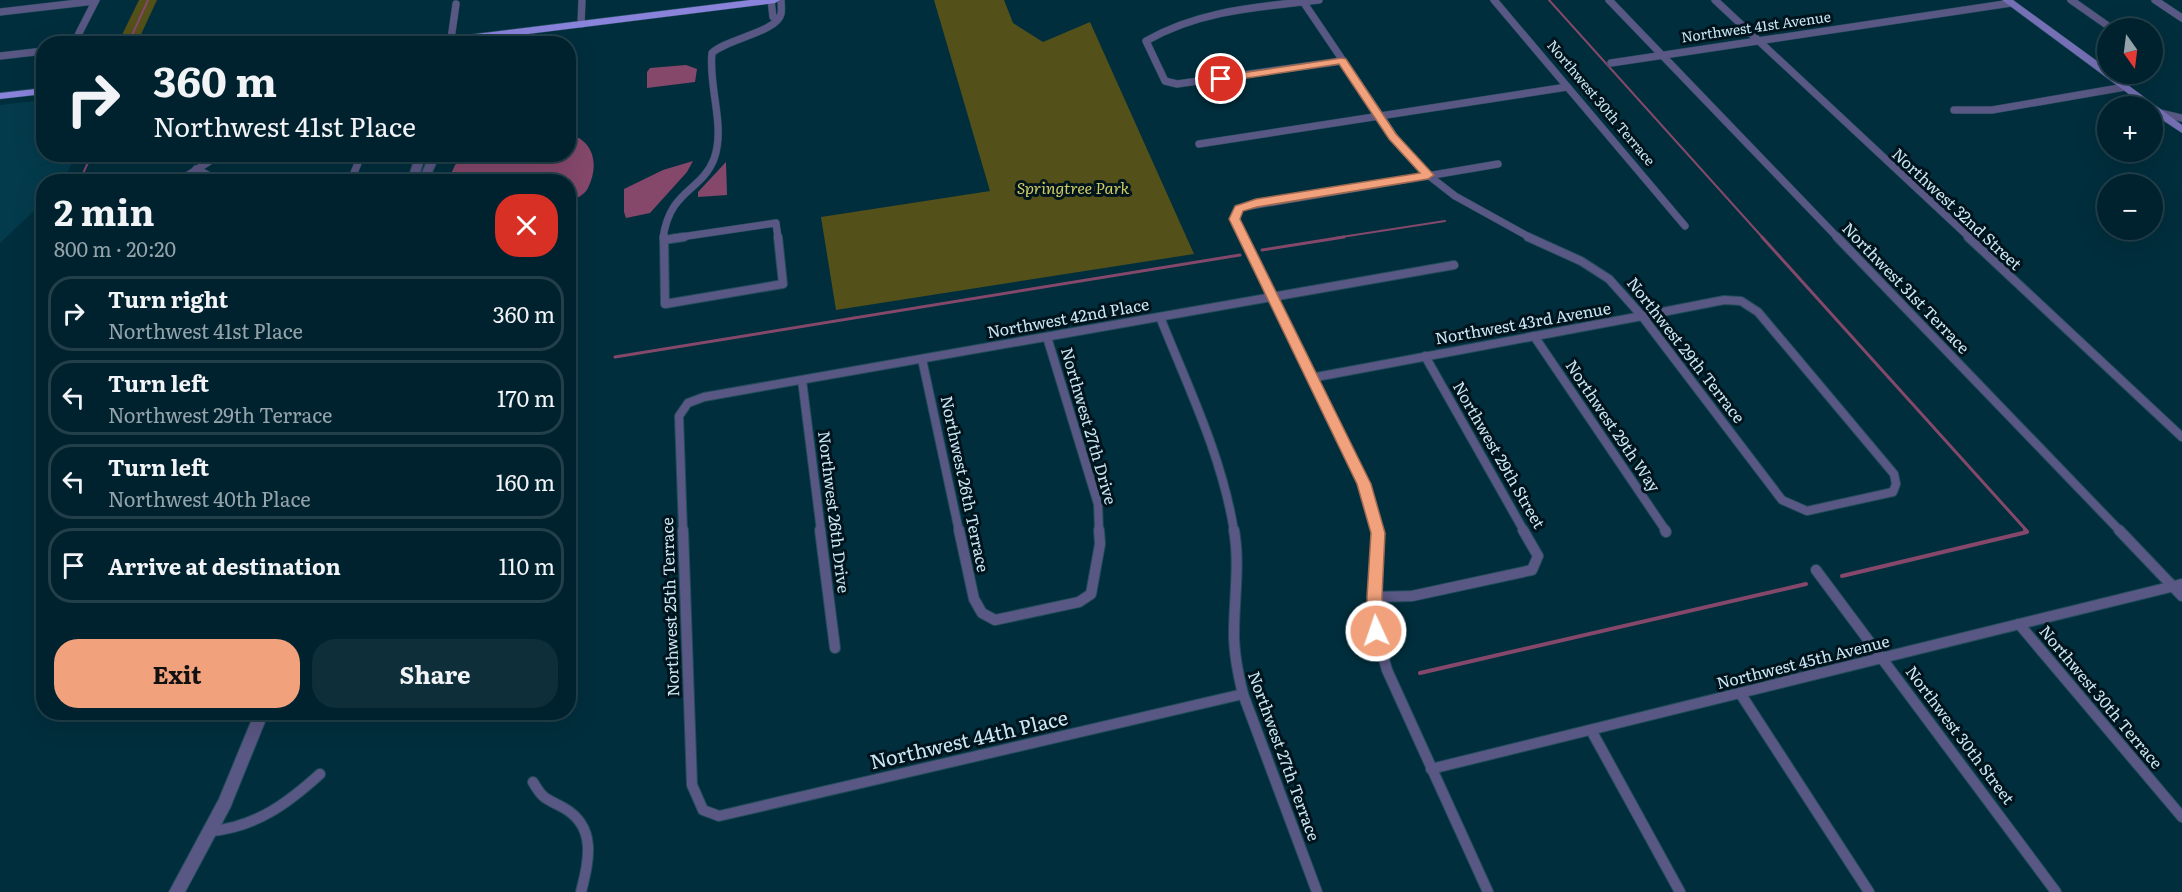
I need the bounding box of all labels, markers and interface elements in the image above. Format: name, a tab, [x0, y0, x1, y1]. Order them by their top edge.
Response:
street label: Northwest 41st Avenue	[1680, 6, 1832, 46]
north arrow	[2097, 18, 2163, 84]
map controls	[2097, 18, 2163, 240]
street label: Northwest 30th Terrace	[1543, 35, 1660, 169]
text: 360 m	[153, 48, 277, 110]
pin	[1195, 53, 1246, 104]
icon: right	[54, 60, 132, 138]
icon: arrive	[1204, 62, 1237, 95]
button: +	[2097, 96, 2163, 162]
text: Northwest 41st Place	[153, 105, 416, 145]
street label: Northwest 32nd Street	[1887, 142, 2028, 275]
button: −	[2097, 174, 2163, 240]
park label: Springtree Park	[1017, 175, 1130, 199]
text: 2 min	[54, 184, 155, 237]
button: close	[495, 194, 558, 257]
street label: Northwest 31st Terrace	[1837, 216, 1976, 358]
text: 800 m · 20:20	[54, 233, 176, 263]
street label: Northwest 29th Terrace	[1622, 271, 1752, 428]
text: Turn right	[108, 282, 228, 315]
street label: Northwest 42nd Place	[985, 291, 1151, 343]
street label: Northwest 43rd Avenue	[1433, 295, 1613, 349]
icon: right	[57, 297, 90, 330]
text: 360 m	[493, 297, 555, 330]
text: Northwest 41st Place	[108, 315, 303, 345]
street label: Northwest 27th Drive	[1056, 344, 1124, 507]
street label: Northwest 29th Way	[1561, 354, 1668, 497]
text: Turn left	[108, 366, 209, 399]
street label: Northwest 29th Street	[1448, 376, 1552, 533]
icon: left	[57, 381, 90, 414]
text: 170 m	[497, 381, 555, 414]
street label: Northwest 26th Terrace	[936, 393, 996, 574]
text: Northwest 29th Terrace	[108, 399, 332, 429]
street label: Northwest 26th Drive	[813, 429, 857, 594]
text: Turn left	[108, 450, 209, 483]
icon: left	[57, 465, 90, 498]
text: 160 m	[496, 465, 555, 498]
text: Northwest 40th Place	[108, 483, 311, 513]
street label: Northwest 25th Terrace	[654, 517, 684, 697]
icon: arrive	[57, 549, 90, 582]
text: Arrive at destination	[108, 549, 341, 582]
text: 110 m	[499, 549, 555, 582]
position arrow	[1344, 599, 1408, 663]
street label: Northwest 30th Terrace	[2034, 619, 2169, 773]
street label: Northwest 45th Avenue	[1714, 628, 1892, 694]
button: Exit	[54, 639, 300, 708]
button: Share	[312, 639, 558, 708]
street label: Northwest 30th Street	[1901, 660, 2021, 809]
street label: Northwest 27th Terrace	[1243, 667, 1327, 844]
street label: Northwest 44th Place	[867, 701, 1070, 775]

